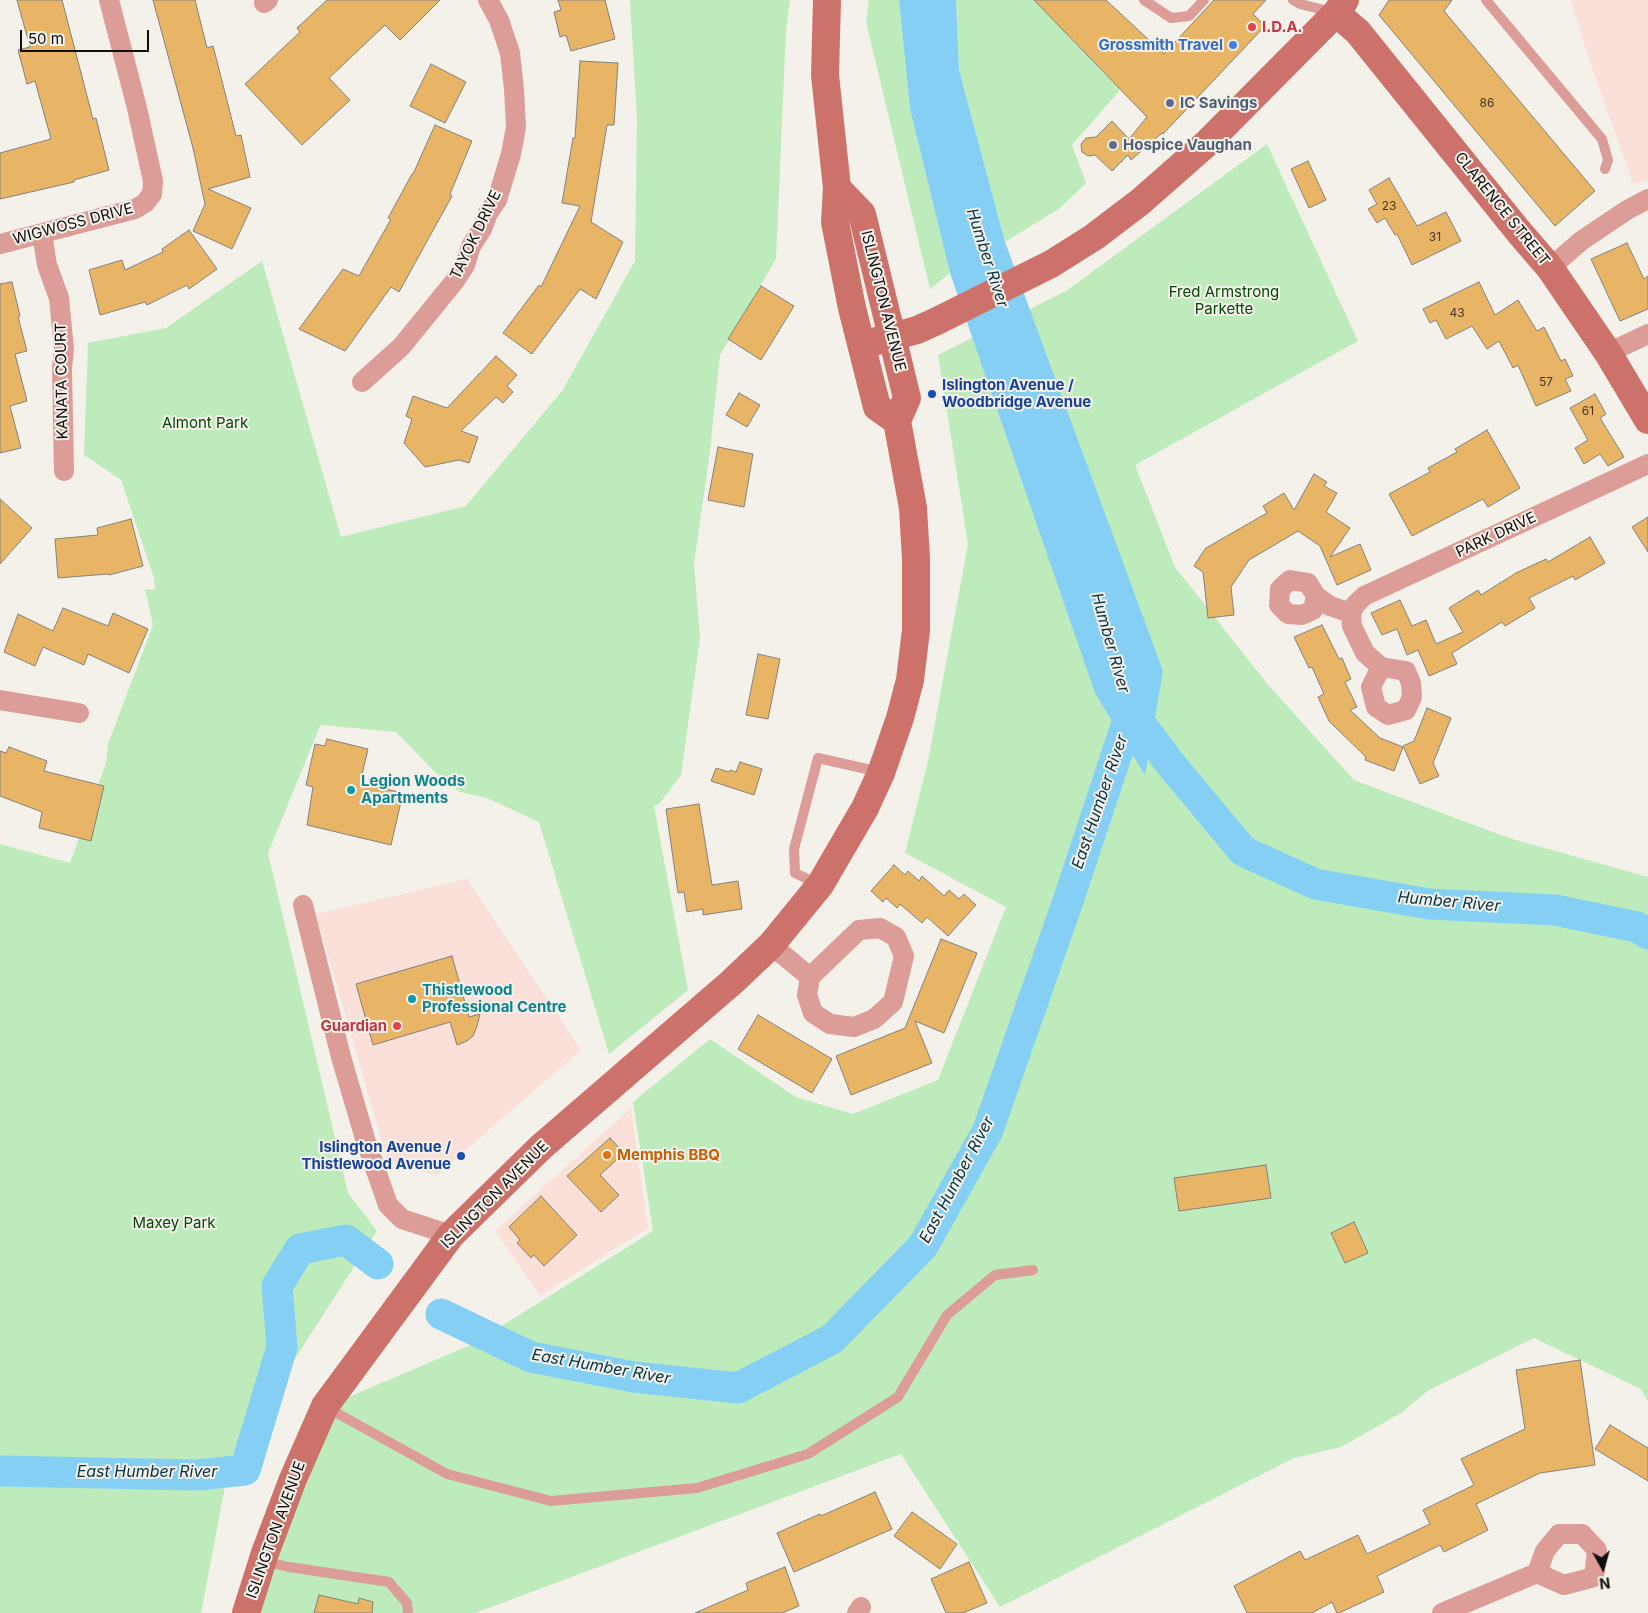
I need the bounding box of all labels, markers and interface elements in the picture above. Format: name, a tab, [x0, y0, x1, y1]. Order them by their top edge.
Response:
place label: I.D.A.	[1262, 18, 1303, 36]
scale bar	[22, 20, 151, 52]
marker: I.D.A.	[1246, 21, 1258, 33]
text: 50 m	[28, 29, 64, 48]
place label: Grossmith Travel	[1099, 36, 1223, 54]
marker: Grossmith Travel	[1227, 39, 1239, 51]
place label: IC Savings	[1180, 94, 1257, 112]
house number: 86	[1480, 96, 1494, 110]
marker: IC Savings	[1164, 97, 1176, 109]
place label: Hospice Vaughan	[1123, 136, 1252, 154]
marker: Hospice Vaughan	[1107, 139, 1119, 151]
street label: CLARENCE STREET	[1451, 149, 1553, 269]
street label: TAYOK DRIVE	[447, 187, 505, 283]
street label: WIGWOSS DRIVE	[11, 199, 135, 249]
house number: 23	[1382, 199, 1396, 213]
water label: Humber River	[962, 206, 1012, 310]
street label: ISLINGTON AVENUE	[857, 229, 909, 373]
house number: 31	[1429, 230, 1441, 244]
park label: Fred Armstrong Parkette	[1169, 283, 1279, 318]
house number: 43	[1449, 306, 1465, 320]
street label: KANATA COURT	[52, 322, 72, 440]
house number: 57	[1539, 375, 1553, 389]
place label: Islington Avenue / Woodbridge Avenue	[942, 376, 1091, 411]
marker: Islington Avenue / Woodbridge Avenue	[926, 388, 938, 400]
house number: 61	[1582, 404, 1594, 418]
park label: Almont Park	[162, 414, 248, 432]
street label: PARK DRIVE	[1453, 509, 1539, 561]
water label: Humber River	[1087, 591, 1133, 695]
water label: East Humber River	[1068, 732, 1132, 872]
place label: Legion Woods Apartments	[361, 772, 465, 807]
marker: Legion Woods Apartments	[345, 784, 357, 796]
water label: Humber River	[1397, 888, 1501, 916]
place label: Thistlewood Professional Centre	[422, 981, 567, 1016]
marker: Thistlewood Professional Centre	[406, 993, 418, 1005]
place label: Guardian	[320, 1017, 387, 1035]
marker: Guardian	[391, 1020, 403, 1032]
water label: East Humber River	[916, 1113, 998, 1247]
place label: Islington Avenue / Thistlewood Avenue	[301, 1138, 451, 1173]
street label: ISLINGTON AVENUE	[438, 1138, 552, 1252]
place label: Memphis BBQ	[617, 1146, 720, 1164]
marker: Memphis BBQ	[601, 1149, 613, 1161]
marker: Islington Avenue / Thistlewood Avenue	[455, 1150, 467, 1162]
park label: Maxey Park	[132, 1214, 216, 1232]
water label: East Humber River	[530, 1345, 672, 1389]
street label: ISLINGTON AVENUE	[243, 1459, 309, 1601]
water label: East Humber River	[77, 1462, 217, 1482]
north arrow	[1578, 1543, 1628, 1593]
text: N	[1599, 1574, 1611, 1592]

